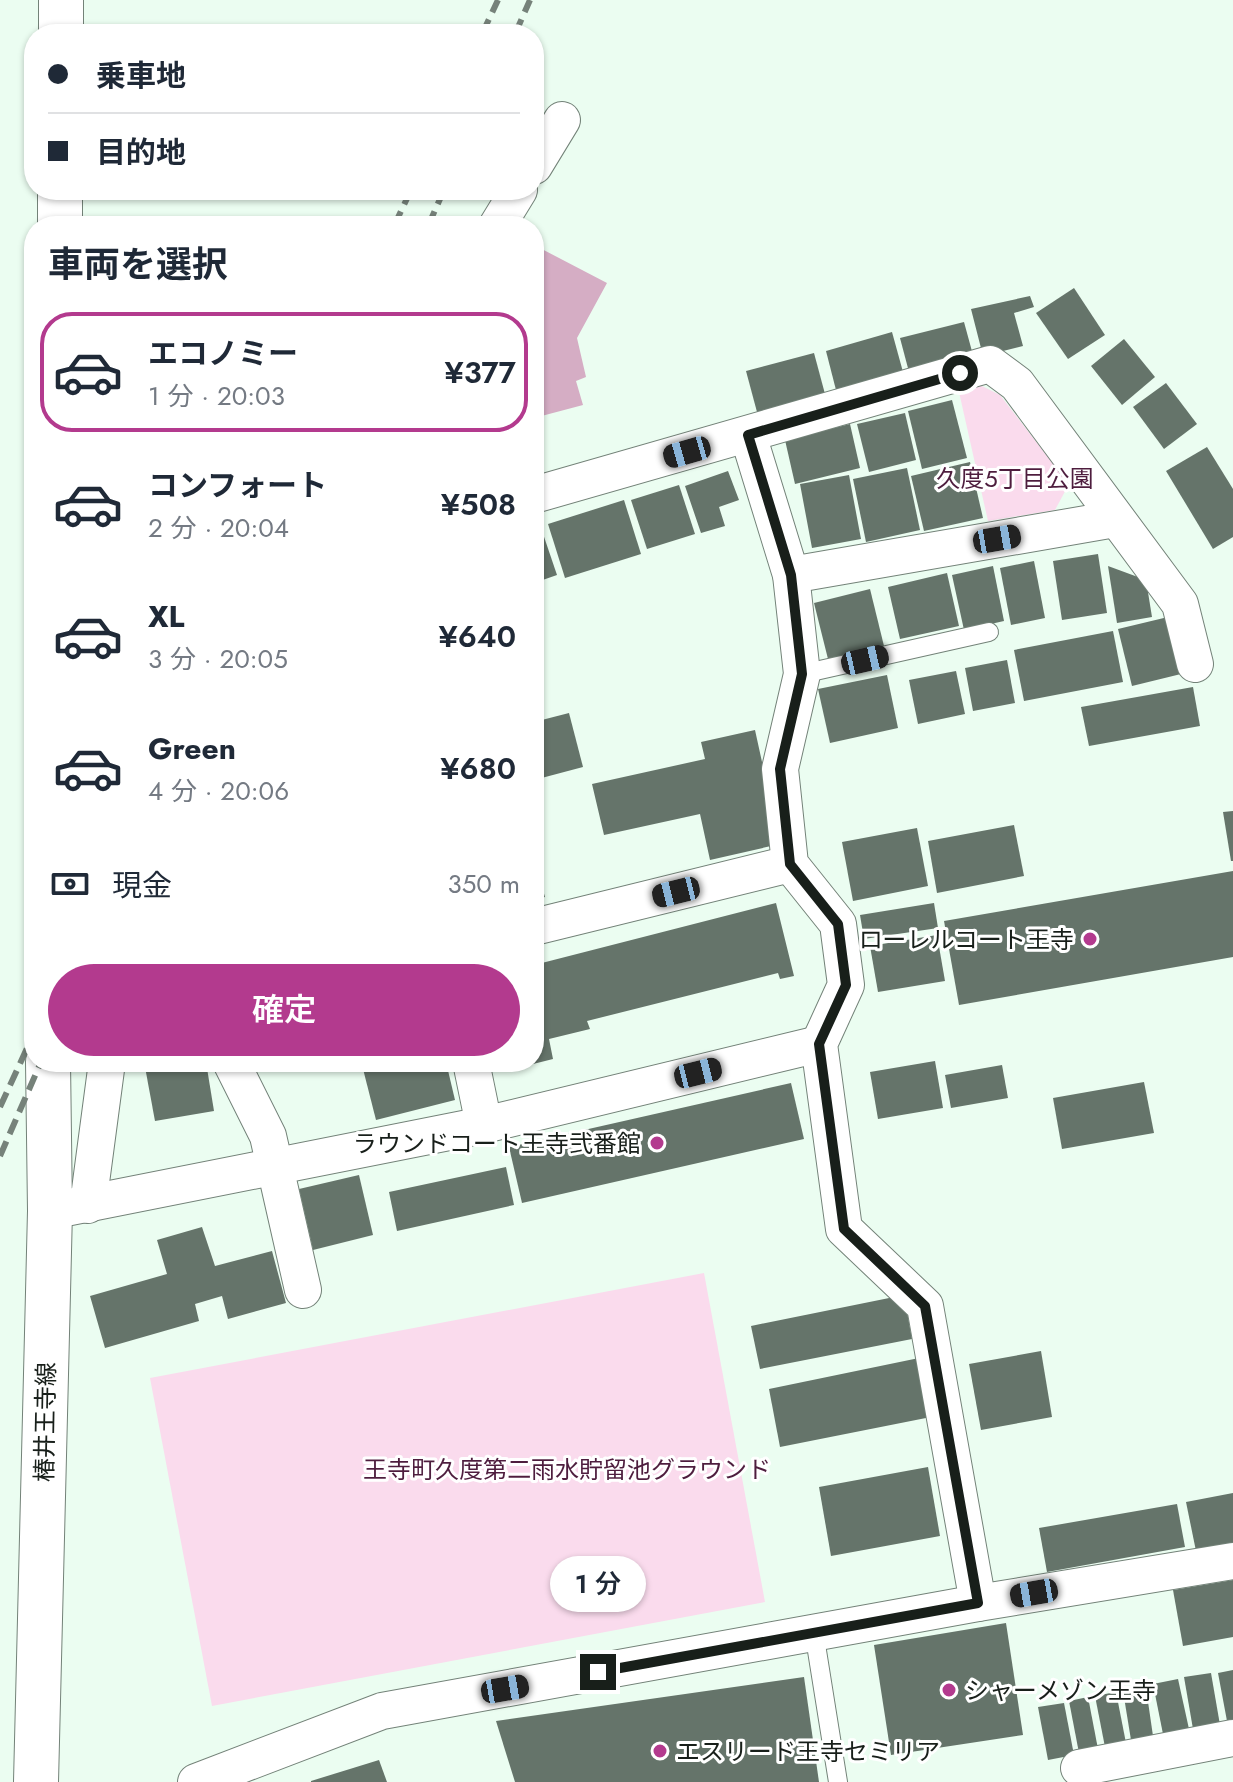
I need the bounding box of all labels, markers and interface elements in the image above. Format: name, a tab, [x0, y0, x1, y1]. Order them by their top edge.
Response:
text: 乗車地	[96, 54, 186, 97]
text: 目的地	[96, 131, 186, 174]
text: 車両を選択	[48, 238, 228, 290]
text: エコノミー	[148, 332, 298, 375]
icon: car	[52, 336, 124, 408]
text: ¥377	[445, 351, 516, 394]
route start	[942, 355, 978, 391]
text: 1 分 · 20:03	[148, 377, 285, 415]
car	[661, 434, 713, 470]
park label: 久度5丁目公園	[936, 461, 1094, 496]
text: コンフォート	[148, 464, 327, 507]
icon: car	[52, 468, 124, 540]
text: ¥508	[441, 483, 516, 526]
text: 2 分 · 20:04	[148, 509, 289, 547]
car	[971, 523, 1023, 555]
text: XL	[148, 595, 184, 638]
icon: car	[52, 600, 124, 672]
text: ¥640	[438, 615, 516, 658]
text: 3 分 · 20:05	[148, 640, 288, 678]
car	[839, 643, 891, 677]
text: Green	[148, 727, 236, 770]
icon: car	[52, 732, 124, 804]
text: ¥680	[440, 747, 516, 790]
text: 4 分 · 20:06	[148, 772, 289, 810]
icon: cash	[48, 862, 92, 906]
text: 現金	[112, 864, 172, 907]
text: 350 m	[447, 865, 520, 903]
car	[650, 875, 702, 909]
place label: ローレルコート王寺	[858, 922, 1074, 957]
marker: ローレルコート王寺	[1081, 930, 1099, 948]
button: 確定	[48, 964, 520, 1056]
car	[672, 1056, 724, 1090]
place label: ラウンドコート王寺弐番館	[353, 1126, 641, 1161]
marker: ラウンドコート王寺弐番館	[648, 1134, 666, 1152]
street label: 椿井王寺線	[26, 1362, 64, 1482]
park label: 王寺町久度第二雨水貯留池グラウンド	[363, 1452, 771, 1487]
callout: 1 分	[550, 1556, 646, 1612]
text: 1 分	[575, 1565, 621, 1603]
car	[1008, 1577, 1060, 1609]
route end	[580, 1654, 616, 1690]
car	[479, 1673, 531, 1705]
place label: シャーメゾン王寺	[965, 1673, 1156, 1708]
marker: シャーメゾン王寺	[940, 1681, 958, 1699]
place label: エスリード王寺セミリア	[676, 1734, 940, 1769]
marker: エスリード王寺セミリア	[651, 1742, 669, 1760]

